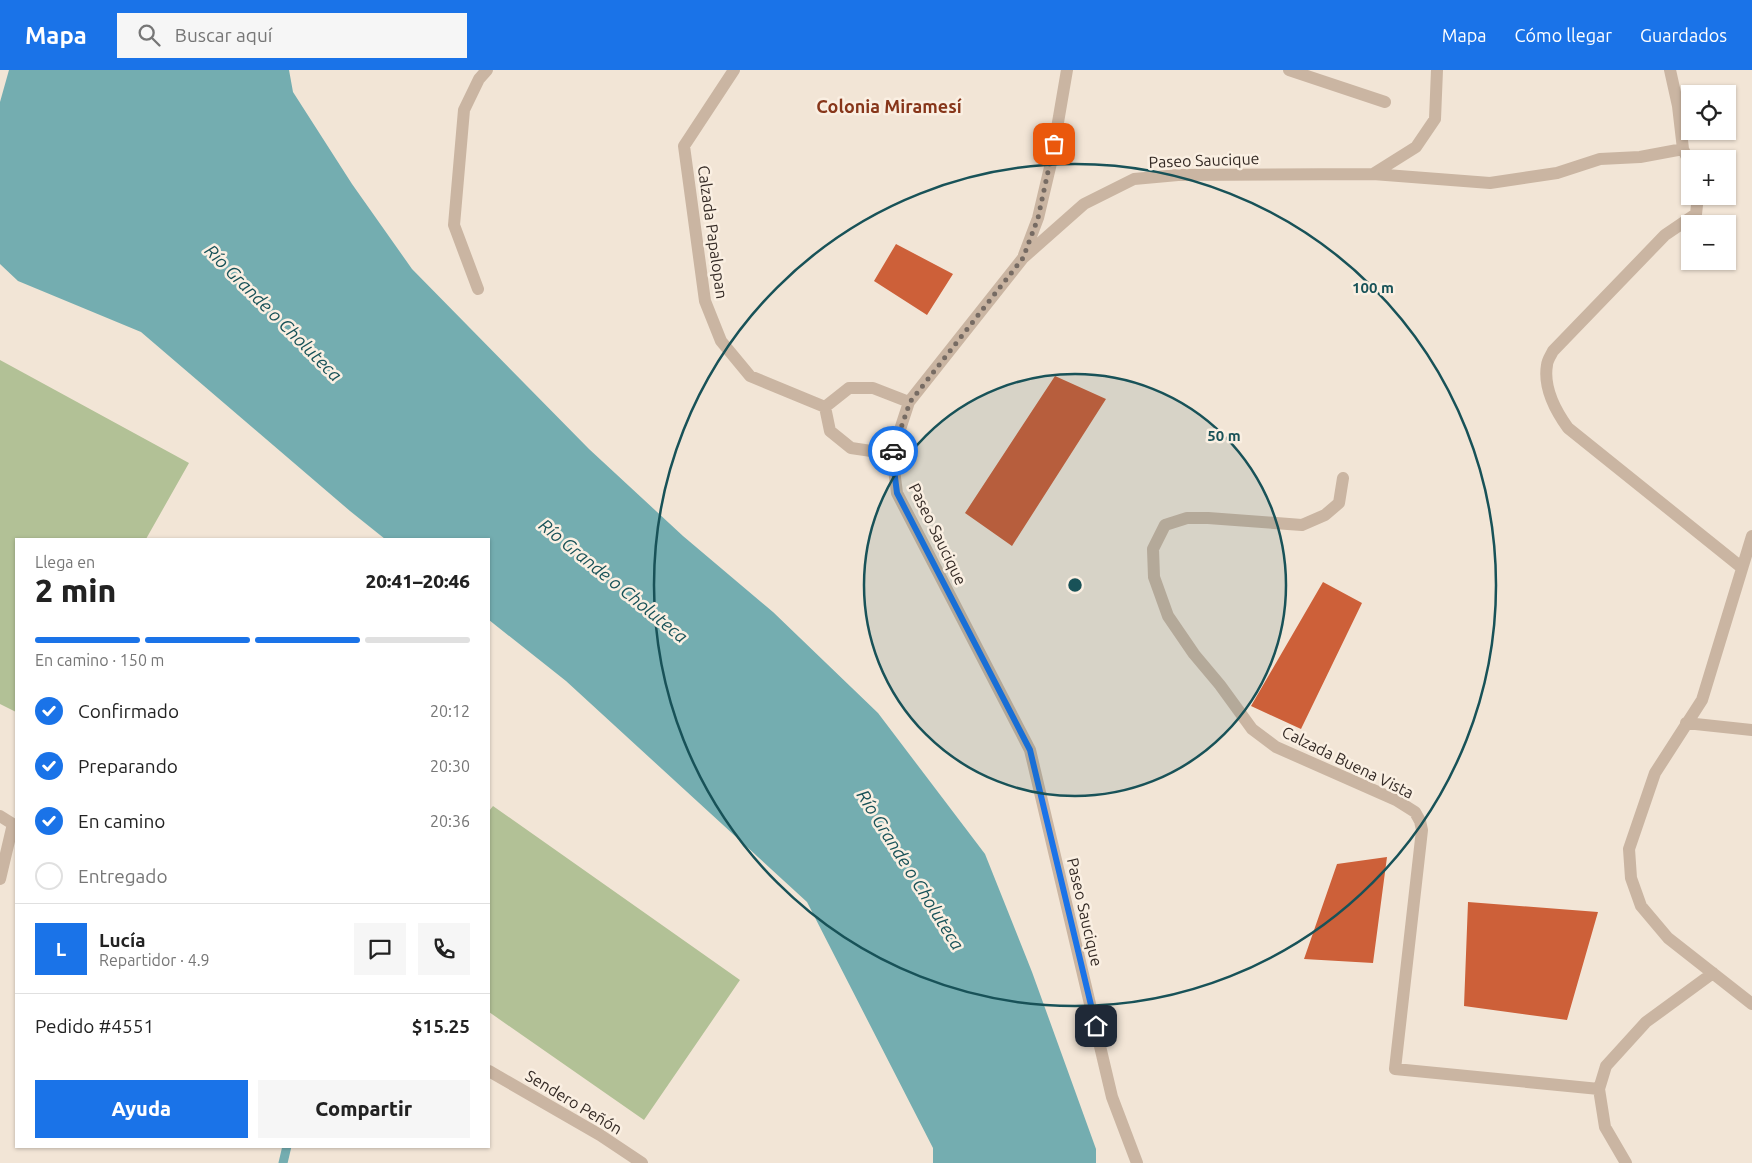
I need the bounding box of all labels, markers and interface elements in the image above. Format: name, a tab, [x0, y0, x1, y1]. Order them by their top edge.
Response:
search box	[117, 13, 467, 58]
icon: search	[135, 21, 163, 49]
text: Mapa	[25, 22, 87, 49]
text: Buscar aquí	[175, 24, 272, 46]
text: Mapa	[1442, 25, 1487, 45]
text: Cómo llegar	[1515, 25, 1612, 45]
text: Guardados	[1640, 25, 1727, 45]
map controls	[1681, 85, 1736, 270]
button: locate	[1681, 85, 1736, 140]
district label: Colonia Miramesí	[816, 96, 962, 116]
pin	[1033, 123, 1075, 165]
icon: bag	[1040, 130, 1068, 158]
street label: Paseo Saucique	[1148, 149, 1260, 171]
button: +	[1681, 150, 1736, 205]
street label: Calzada Papalopan	[695, 164, 731, 300]
button: −	[1681, 215, 1736, 270]
water label: Río Grande o Choluteca	[201, 240, 346, 385]
text: 100 m	[1352, 279, 1394, 296]
courier	[868, 426, 918, 476]
text: 50 m	[1207, 427, 1241, 444]
icon: car	[879, 437, 907, 465]
street label: Paseo Saucique	[906, 480, 970, 588]
water label: Río Grande o Choluteca	[536, 514, 692, 646]
text: Llega en	[35, 553, 95, 571]
text: 20:41–20:46	[365, 570, 470, 592]
text: 2 min	[35, 572, 116, 608]
centre of rings	[1066, 576, 1084, 594]
text: En camino · 150 m	[35, 651, 164, 669]
icon: check	[35, 697, 63, 725]
text: Confirmado	[78, 700, 179, 722]
text: 20:12	[430, 702, 470, 720]
street label: Calzada Buena Vista	[1279, 722, 1417, 802]
icon: check	[35, 752, 63, 780]
text: Preparando	[78, 755, 178, 777]
text: 20:30	[430, 757, 470, 775]
water label: Río Grande o Choluteca	[853, 786, 968, 953]
icon: check	[35, 807, 63, 835]
text: En camino	[78, 810, 165, 832]
text: 20:36	[430, 812, 470, 830]
street label: Paseo Saucique	[1064, 856, 1106, 968]
text: Entregado	[78, 865, 168, 887]
button: chat	[354, 923, 406, 975]
button: phone	[418, 923, 470, 975]
text: Lucía	[99, 929, 146, 951]
text: L	[56, 938, 66, 960]
text: Repartidor · 4.9	[99, 951, 210, 969]
pin	[1075, 1005, 1117, 1047]
icon: home	[1082, 1012, 1110, 1040]
text: Pedido #4551	[35, 1015, 154, 1037]
text: $15.25	[412, 1015, 470, 1037]
street label: Sendero Peñón	[523, 1066, 625, 1138]
button: Ayuda	[35, 1080, 248, 1138]
button: Compartir	[258, 1080, 470, 1138]

